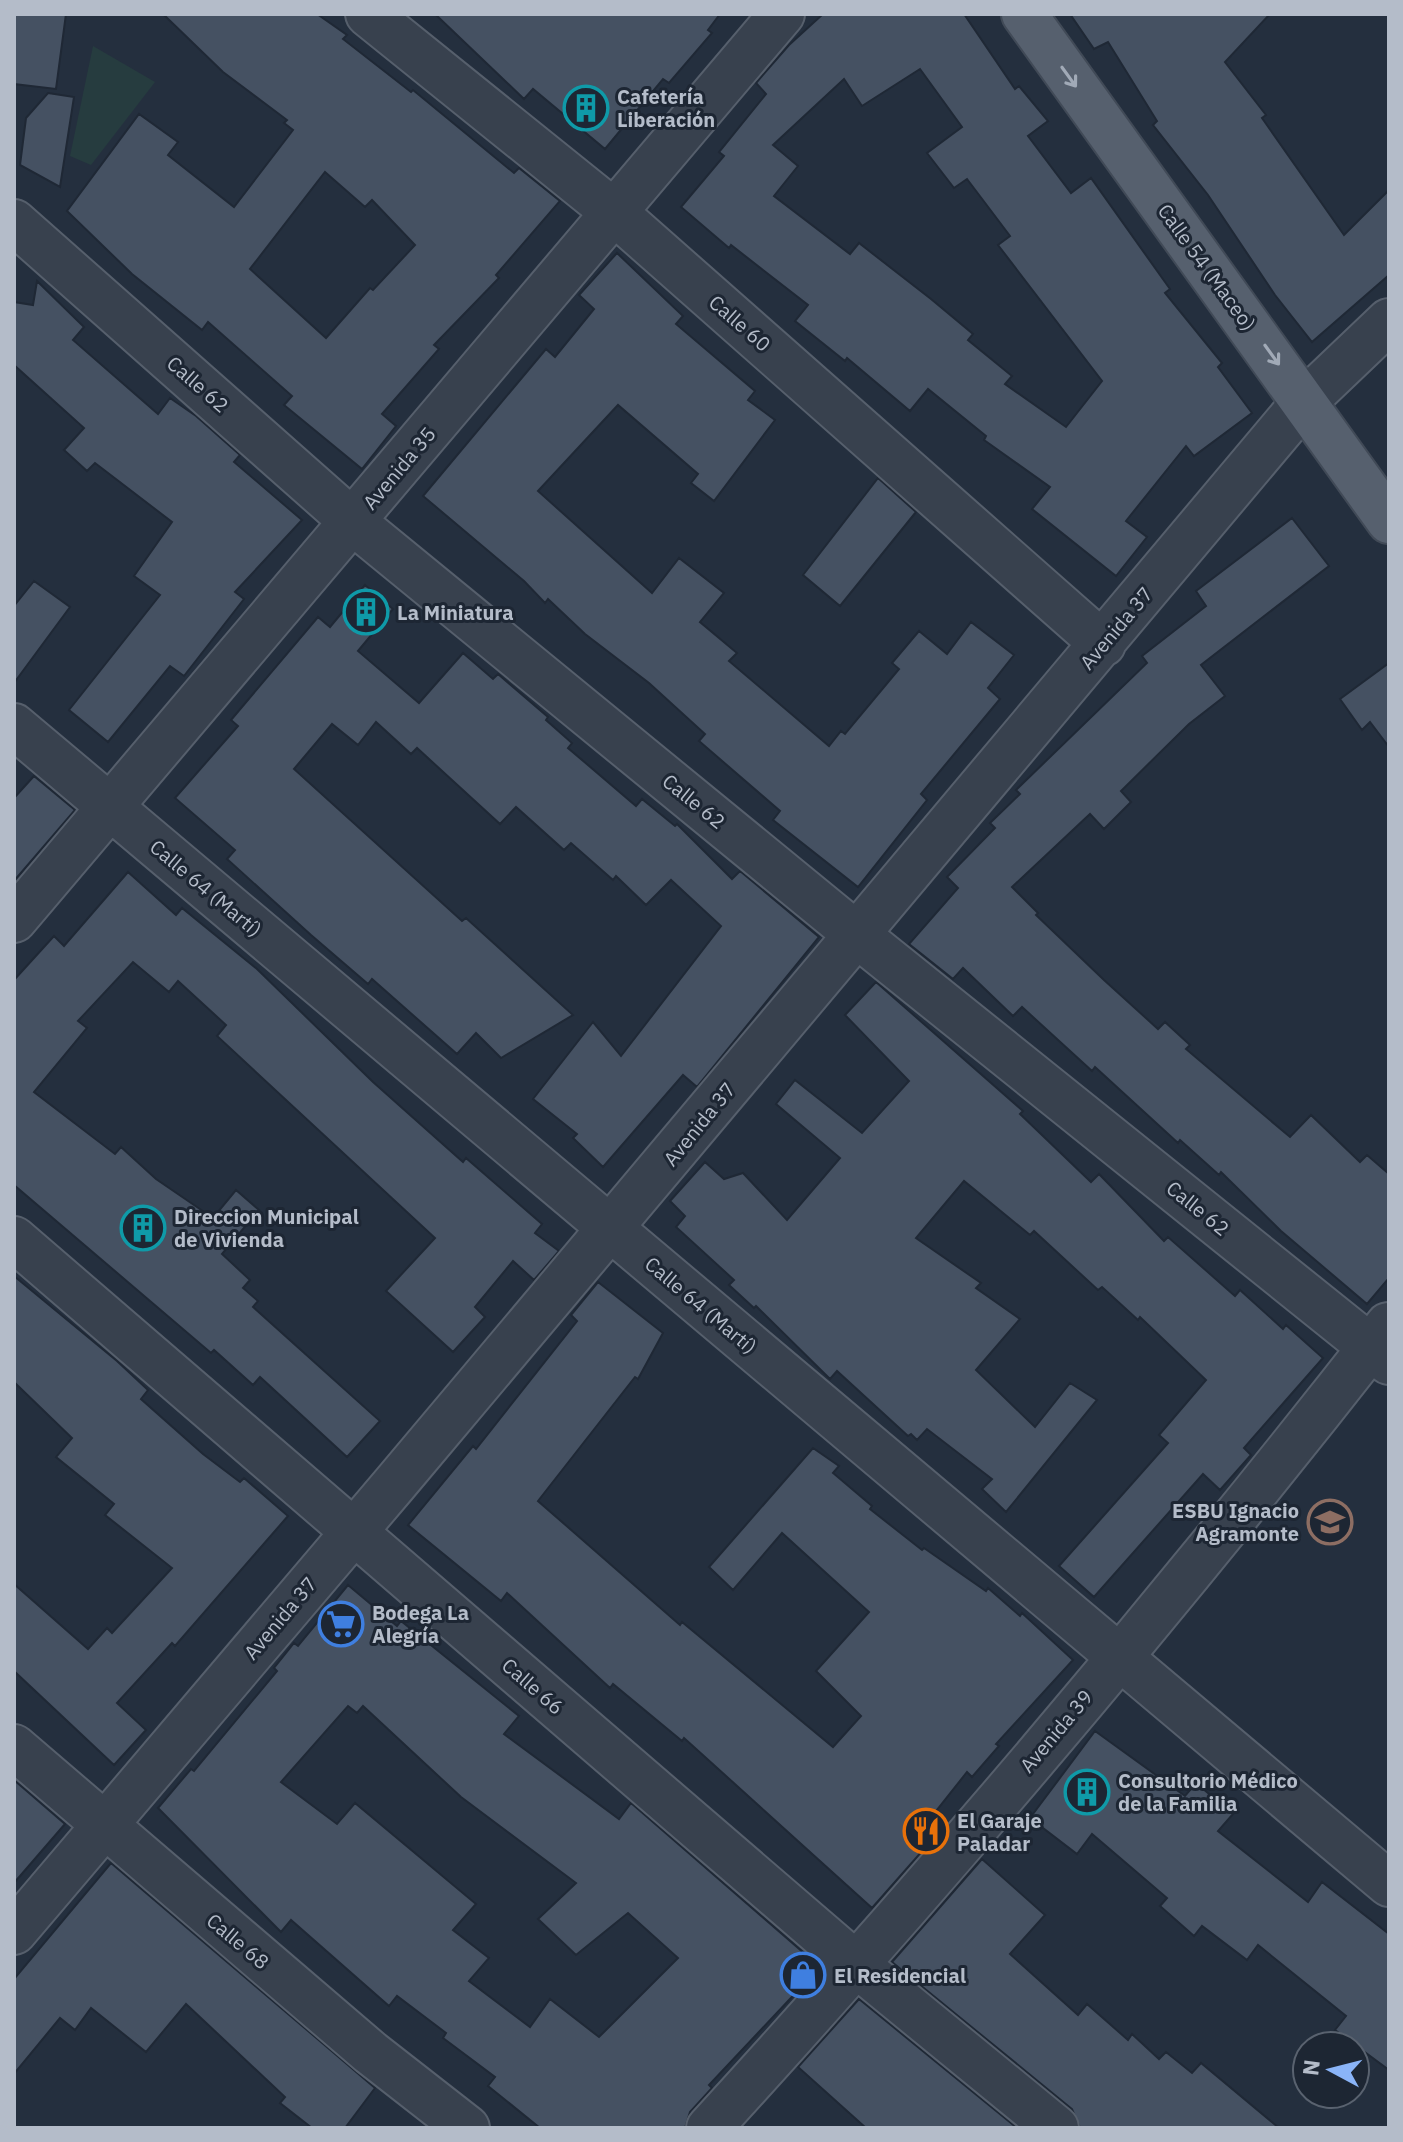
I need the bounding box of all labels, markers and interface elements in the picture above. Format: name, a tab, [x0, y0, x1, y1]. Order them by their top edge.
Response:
one-way arrow	[1061, 66, 1078, 87]
place label: Cafetería Liberación	[617, 83, 715, 133]
building icon: Cafetería Liberación	[562, 84, 610, 132]
street label: Calle 54 (Maceo)	[1152, 198, 1262, 336]
street label: Calle 60	[703, 289, 777, 357]
one-way arrow	[1264, 344, 1280, 366]
street label: Calle 62	[161, 350, 235, 418]
street label: Avenida 35	[356, 421, 442, 515]
street label: Avenida 37	[1073, 581, 1159, 675]
building icon: La Miniatura	[342, 588, 390, 636]
place label: La Miniatura	[397, 599, 514, 626]
street label: Calle 62	[657, 767, 731, 835]
street label: Calle 64 (Martí)	[144, 833, 268, 943]
street label: Avenida 37	[657, 1076, 741, 1172]
street label: Calle 62	[1161, 1174, 1235, 1242]
place label: Direccion Municipal de Vivienda	[174, 1203, 359, 1253]
building icon: Direccion Municipal de Vivienda	[119, 1204, 167, 1252]
street label: Calle 64 (Martí)	[639, 1250, 763, 1360]
place label: ESBU Ignacio Agramonte	[1172, 1497, 1299, 1547]
school or university icon: ESBU Ignacio Agramonte	[1306, 1498, 1354, 1546]
street label: Avenida 37	[237, 1571, 323, 1665]
place label: Bodega La Alegría	[372, 1599, 469, 1649]
supermarket icon: Bodega La Alegría	[317, 1600, 365, 1648]
street label: Calle 66	[496, 1652, 570, 1720]
street label: Avenida 39	[1013, 1684, 1099, 1778]
place label: Consultorio Médico de la Familia	[1118, 1767, 1298, 1817]
building icon: Consultorio Médico de la Familia	[1063, 1768, 1111, 1816]
restaurant icon: El Garaje Paladar	[902, 1807, 950, 1855]
place label: El Garaje Paladar	[957, 1807, 1042, 1857]
street label: Calle 68	[201, 1907, 275, 1975]
shop icon: El Residencial	[779, 1951, 827, 1999]
place label: El Residencial	[834, 1962, 966, 1989]
north arrow	[1291, 2030, 1371, 2110]
text: N	[1295, 2058, 1326, 2077]

